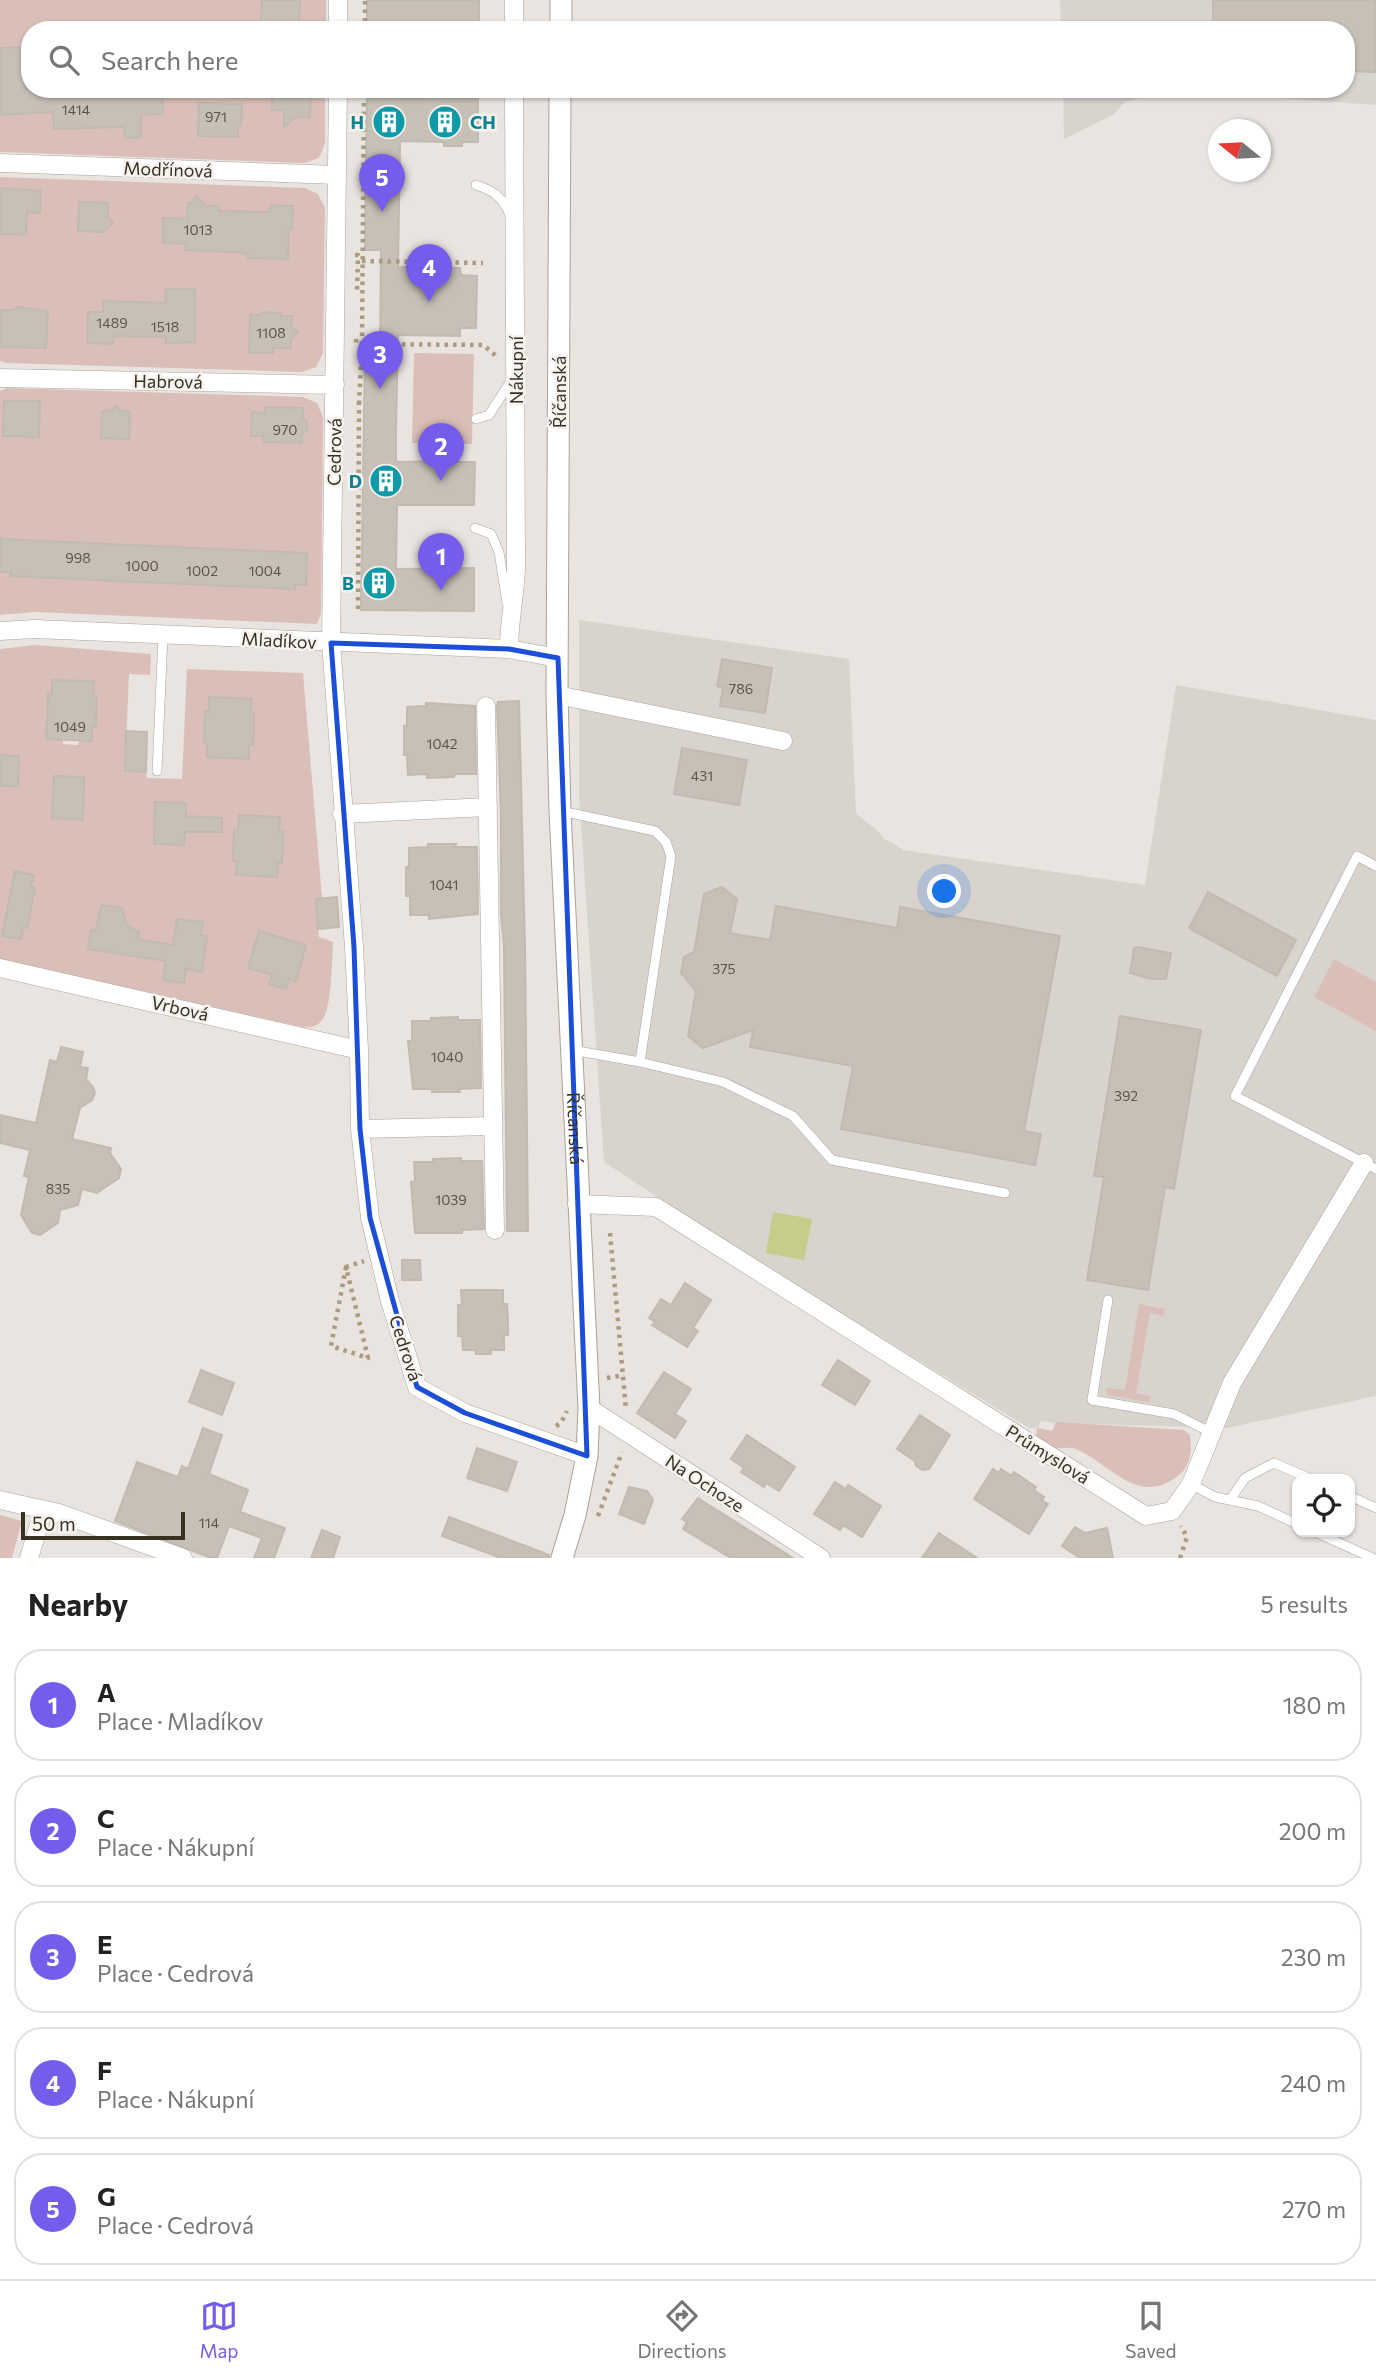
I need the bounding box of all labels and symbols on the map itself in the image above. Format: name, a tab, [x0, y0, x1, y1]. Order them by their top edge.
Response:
house number: 1414	[62, 101, 91, 118]
building icon: H	[370, 103, 408, 141]
building icon: CH	[426, 103, 464, 141]
house number: 971	[205, 108, 227, 125]
place label: H	[350, 111, 364, 133]
place label: CH	[470, 111, 496, 133]
north arrow	[1208, 119, 1271, 182]
pin: 5	[359, 154, 405, 212]
street label: Modřínová	[123, 156, 213, 182]
house number: 1013	[183, 221, 213, 238]
pin: 4	[406, 244, 452, 302]
house number: 1489	[96, 314, 128, 331]
house number: 1518	[151, 318, 179, 335]
house number: 1108	[256, 324, 286, 341]
pin: 3	[357, 331, 403, 389]
street label: Nákupní	[505, 334, 527, 404]
street label: Říčanská	[548, 356, 570, 428]
street label: Habrová	[133, 369, 203, 393]
street label: Cedrová	[322, 418, 346, 486]
house number: 970	[273, 421, 297, 438]
pin: 2	[418, 423, 464, 481]
building icon: D	[367, 462, 405, 500]
place label: D	[349, 470, 362, 492]
pin: 1	[418, 533, 464, 591]
house number: 998	[65, 549, 91, 566]
house number: 1000	[125, 557, 159, 574]
house number: 1002	[186, 562, 218, 579]
house number: 1004	[249, 562, 282, 579]
building icon: B	[360, 564, 398, 602]
place label: B	[342, 572, 354, 594]
street label: Mladíkov	[241, 627, 317, 653]
house number: 786	[729, 680, 753, 697]
house number: 1049	[54, 718, 86, 735]
house number: 1042	[426, 735, 458, 752]
house number: 431	[691, 767, 713, 784]
your location	[927, 874, 961, 908]
house number: 1041	[429, 876, 459, 893]
house number: 375	[712, 960, 736, 977]
street label: Vrbová	[149, 991, 211, 1025]
house number: 1040	[431, 1048, 463, 1065]
house number: 392	[1114, 1087, 1138, 1104]
street label: Říčanská	[563, 1092, 588, 1165]
house number: 835	[46, 1180, 70, 1197]
house number: 1039	[435, 1191, 467, 1208]
street label: Cedrová	[385, 1312, 427, 1384]
street label: Průmyslová	[1002, 1420, 1094, 1488]
street label: Na Ochoze	[661, 1449, 749, 1517]
scale bar	[21, 1509, 186, 1541]
house number: 114	[199, 1514, 220, 1531]

